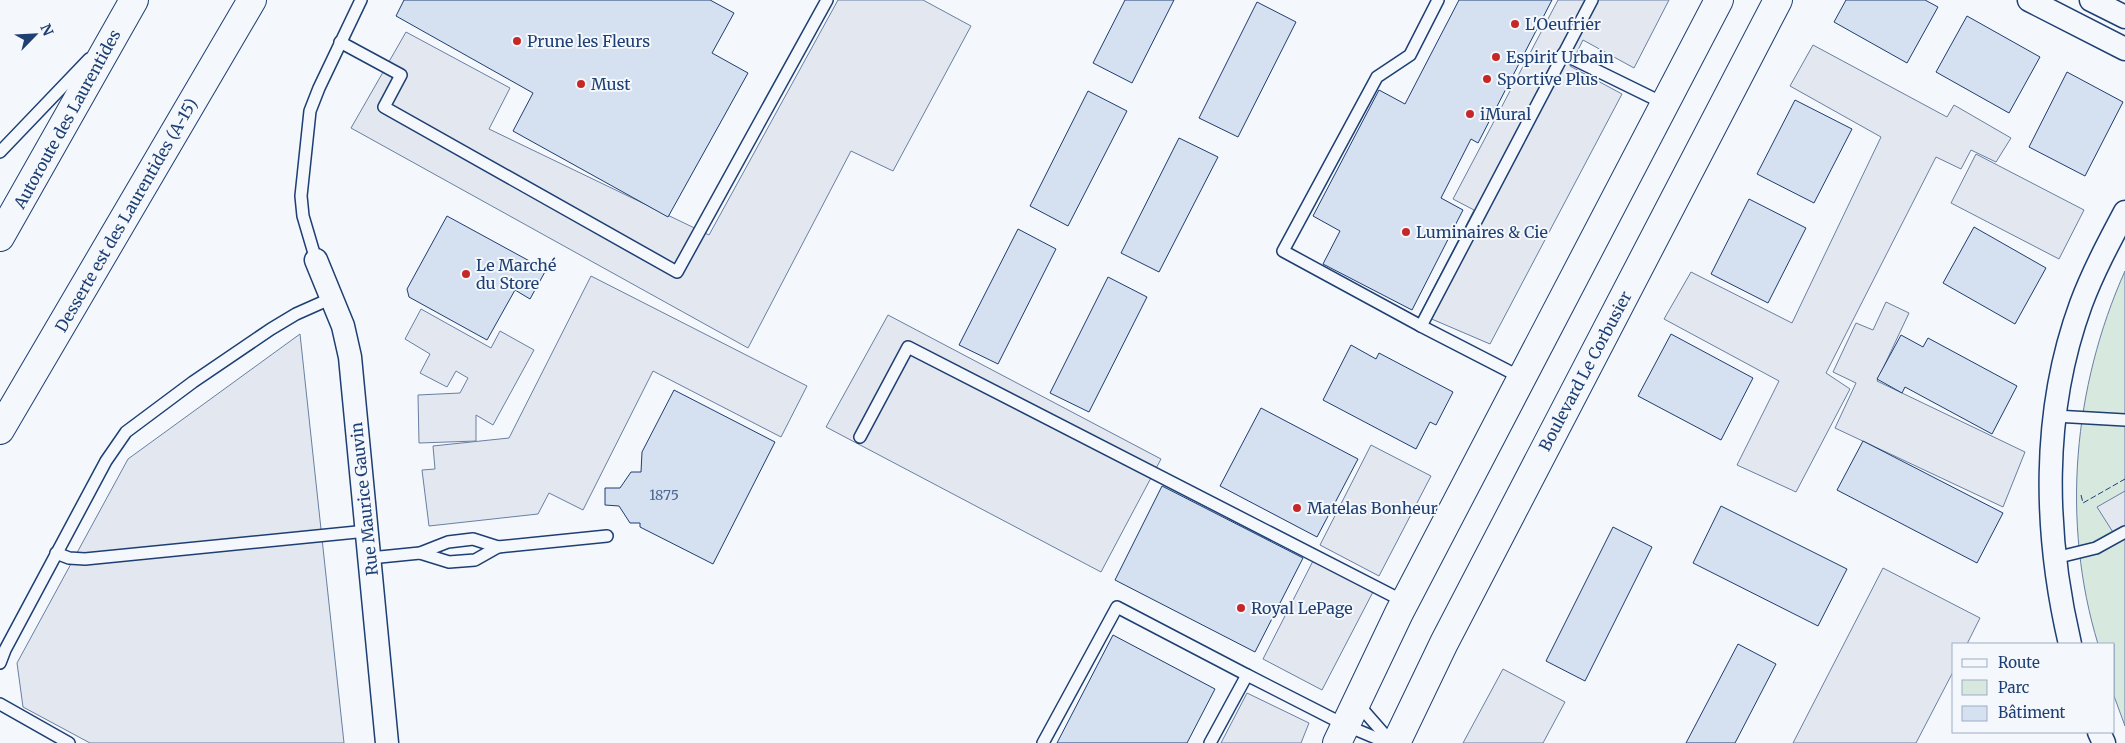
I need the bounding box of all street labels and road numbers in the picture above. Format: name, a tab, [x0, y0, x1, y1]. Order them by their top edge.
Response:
street label: Autoroute des Laurentides	[9, 26, 125, 213]
street label: Desserte est des Laurentides (A-15)	[51, 95, 201, 335]
street label: Boulevard Le Corbusier	[1534, 288, 1636, 454]
street label: Rue Maurice Gauvin	[346, 421, 382, 577]

